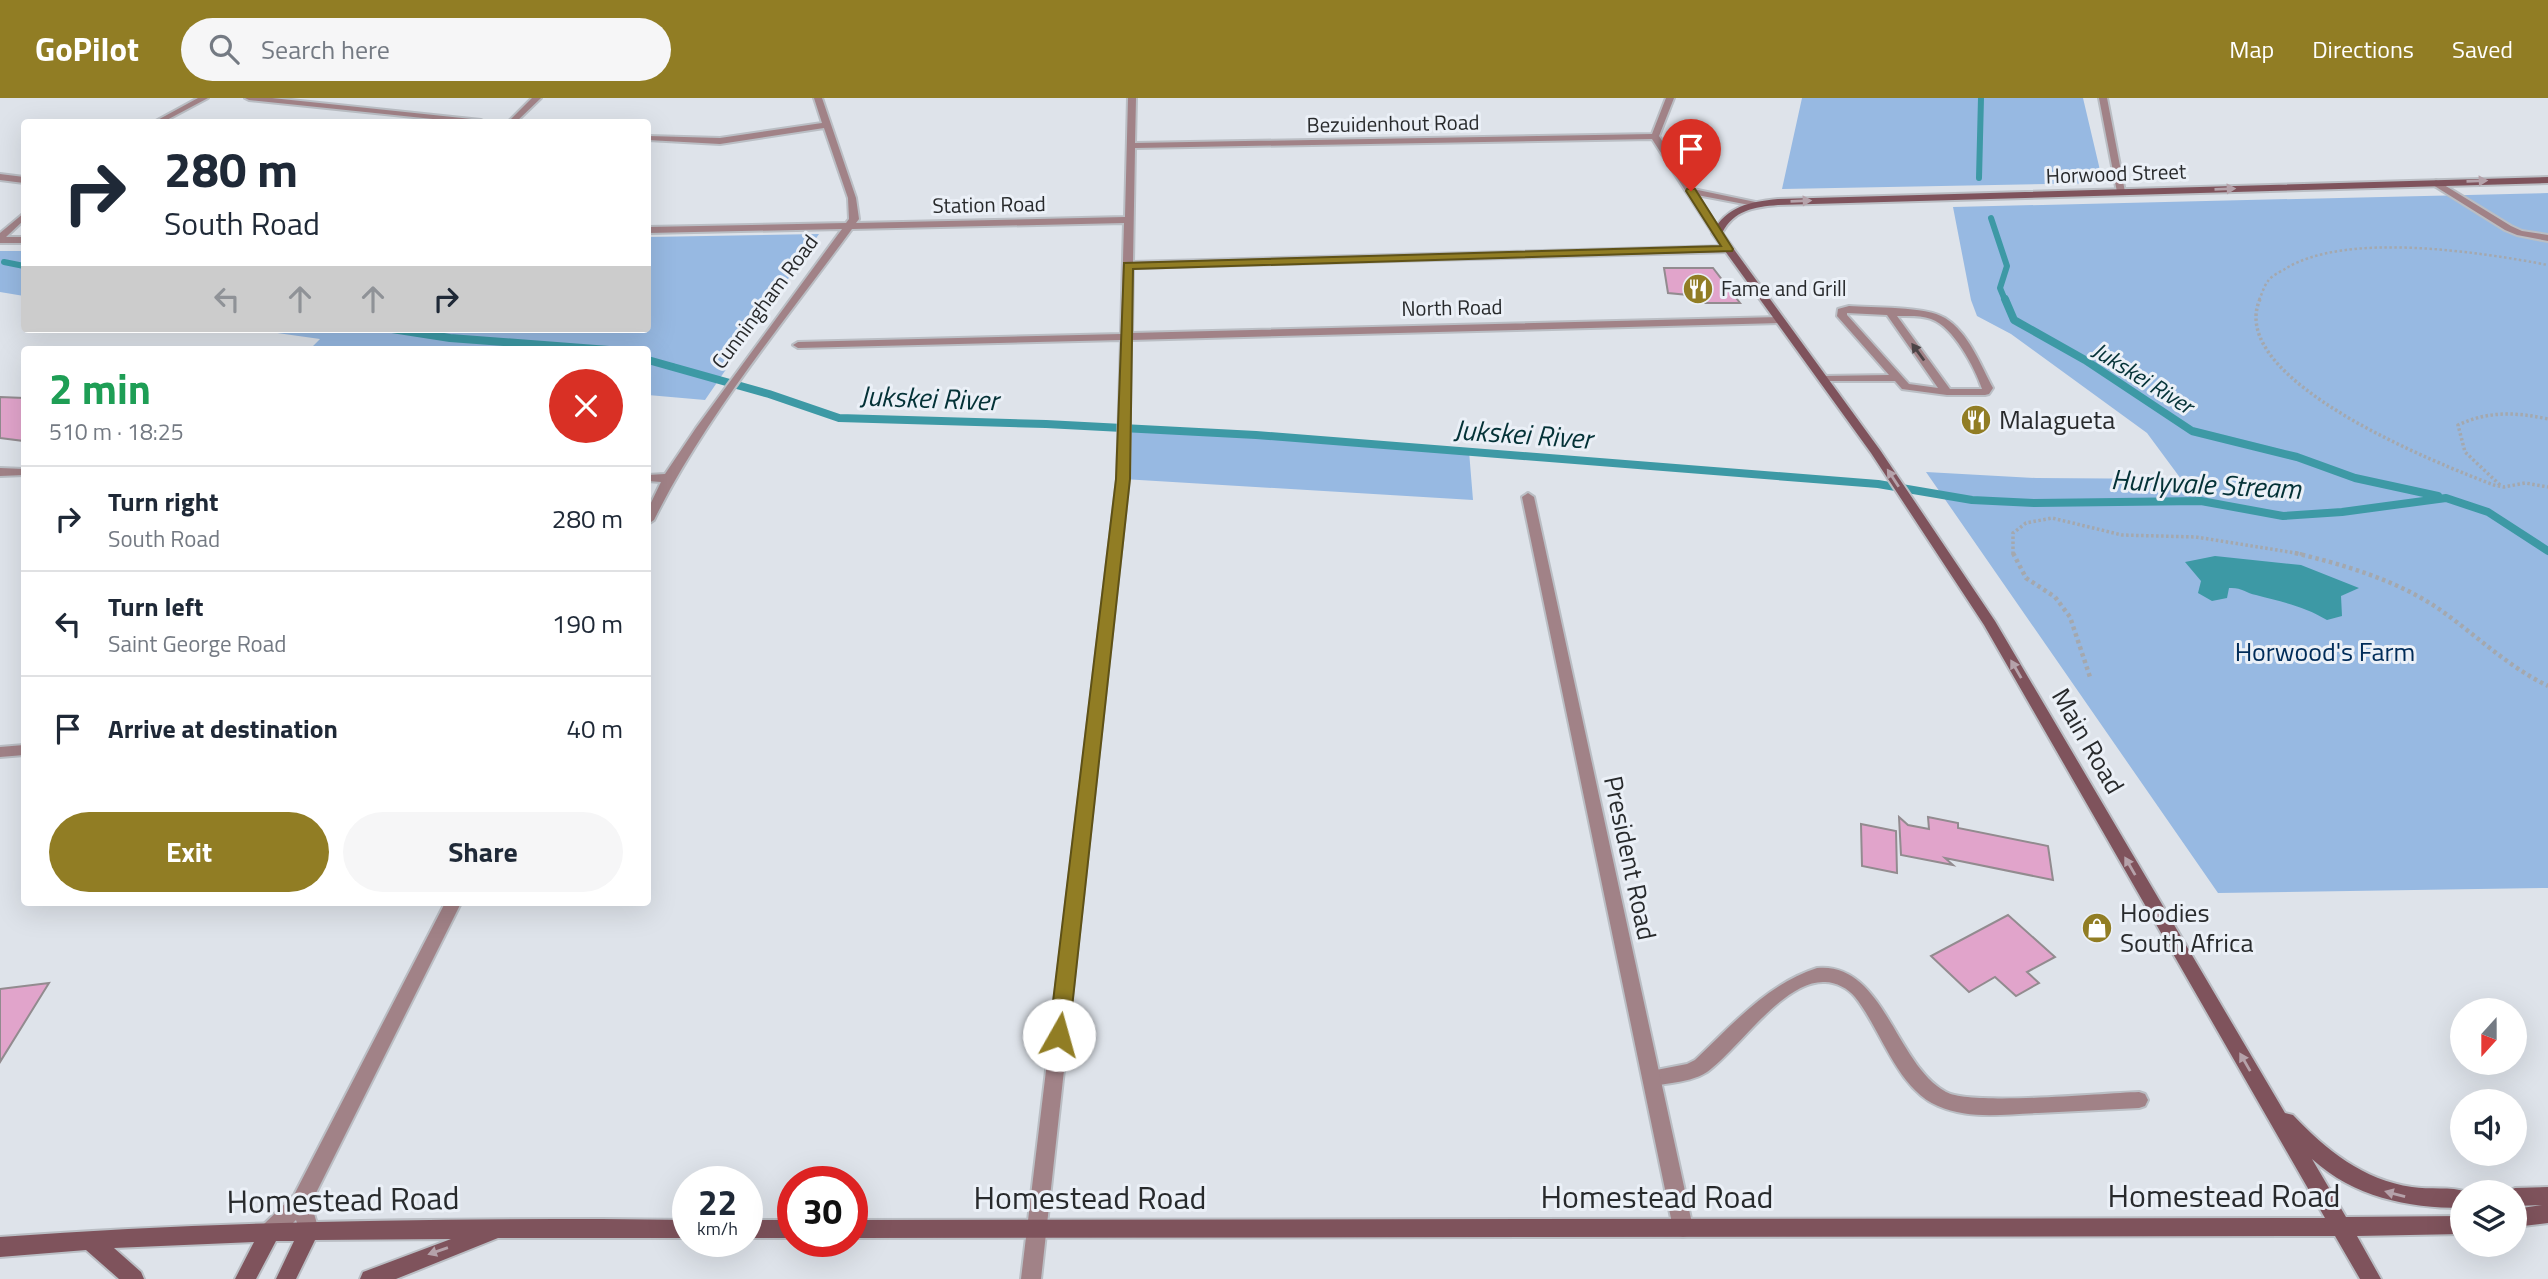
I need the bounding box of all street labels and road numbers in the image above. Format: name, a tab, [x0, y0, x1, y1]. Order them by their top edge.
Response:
street label: Bezuidenhout Road	[1306, 105, 1480, 141]
street label: Horwood Street	[2045, 155, 2187, 191]
street label: Station Road	[932, 187, 1046, 221]
street label: Cunningham Road	[703, 227, 825, 375]
street label: North Road	[1401, 290, 1503, 324]
street label: Main Road	[2042, 681, 2134, 801]
street label: President Road	[1594, 772, 1667, 944]
street label: Homestead Road	[2108, 1171, 2340, 1219]
street label: Homestead Road	[1541, 1172, 1773, 1220]
street label: Homestead Road	[226, 1173, 460, 1225]
street label: Homestead Road	[974, 1173, 1206, 1221]

